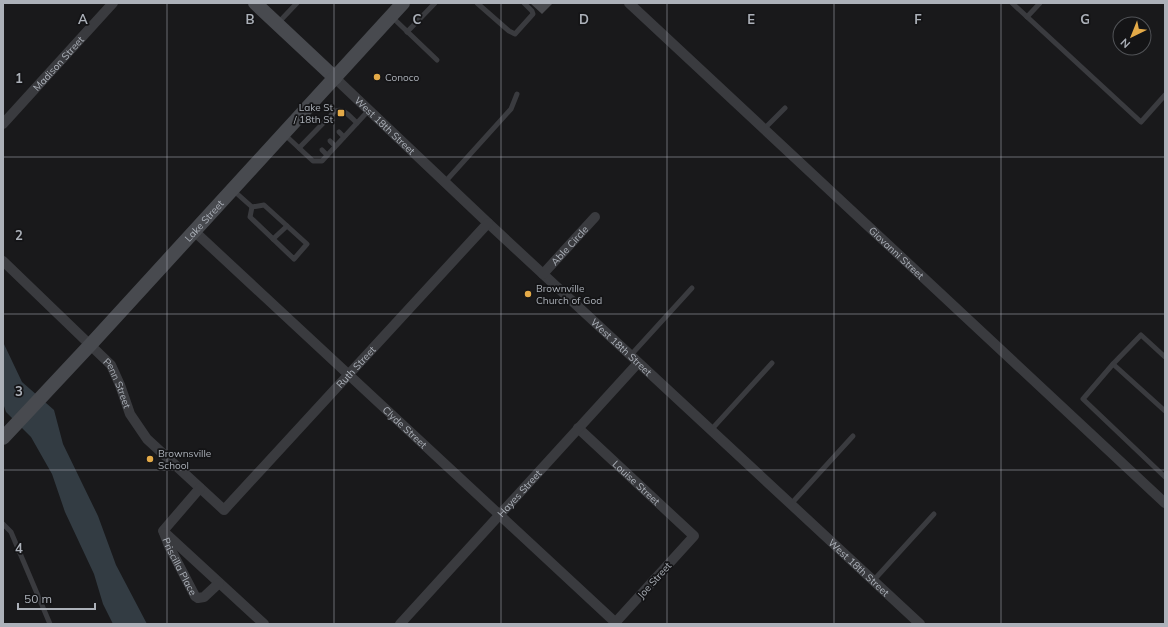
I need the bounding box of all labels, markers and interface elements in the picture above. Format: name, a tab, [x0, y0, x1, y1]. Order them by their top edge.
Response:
text: A	[78, 11, 88, 27]
text: B	[246, 11, 255, 27]
text: C	[413, 11, 422, 27]
text: D	[579, 11, 589, 27]
text: E	[747, 11, 755, 27]
text: F	[914, 11, 922, 27]
text: G	[1080, 11, 1090, 27]
north arrow	[1112, 16, 1152, 56]
street label: Madison Street	[30, 33, 87, 94]
text: N	[1117, 35, 1133, 51]
text: 1	[15, 70, 23, 86]
place label: Conoco	[385, 71, 420, 84]
marker: Conoco	[372, 72, 382, 82]
street label: West 18th Street	[352, 94, 418, 158]
place label: Lake St / 18th St	[293, 101, 333, 126]
marker: Lake St / 18th St	[336, 108, 346, 118]
street label: Lake Street	[182, 197, 227, 245]
street label: Able Circle	[548, 223, 591, 268]
street label: Giovanni Street	[866, 224, 927, 282]
text: 2	[15, 227, 23, 243]
place label: Brownville Church of God	[536, 282, 602, 307]
marker: Brownville Church of God	[523, 289, 533, 299]
street label: West 18th Street	[588, 316, 655, 379]
street label: Ruth Street	[334, 343, 379, 391]
street label: Penn Street	[100, 355, 134, 410]
text: 3	[15, 383, 23, 399]
street label: Clyde Street	[380, 403, 430, 452]
place label: Brownsville School	[158, 447, 211, 472]
marker: Brownsville School	[145, 454, 155, 464]
street label: Louise Street	[610, 458, 663, 508]
street label: Hayes Street	[495, 467, 545, 520]
street label: Priscilla Place	[159, 536, 200, 598]
street label: West 18th Street	[825, 536, 892, 600]
text: 4	[15, 540, 23, 556]
street label: Joe Street	[635, 559, 674, 601]
scale bar	[18, 585, 95, 611]
text: 50 m	[24, 591, 52, 606]

